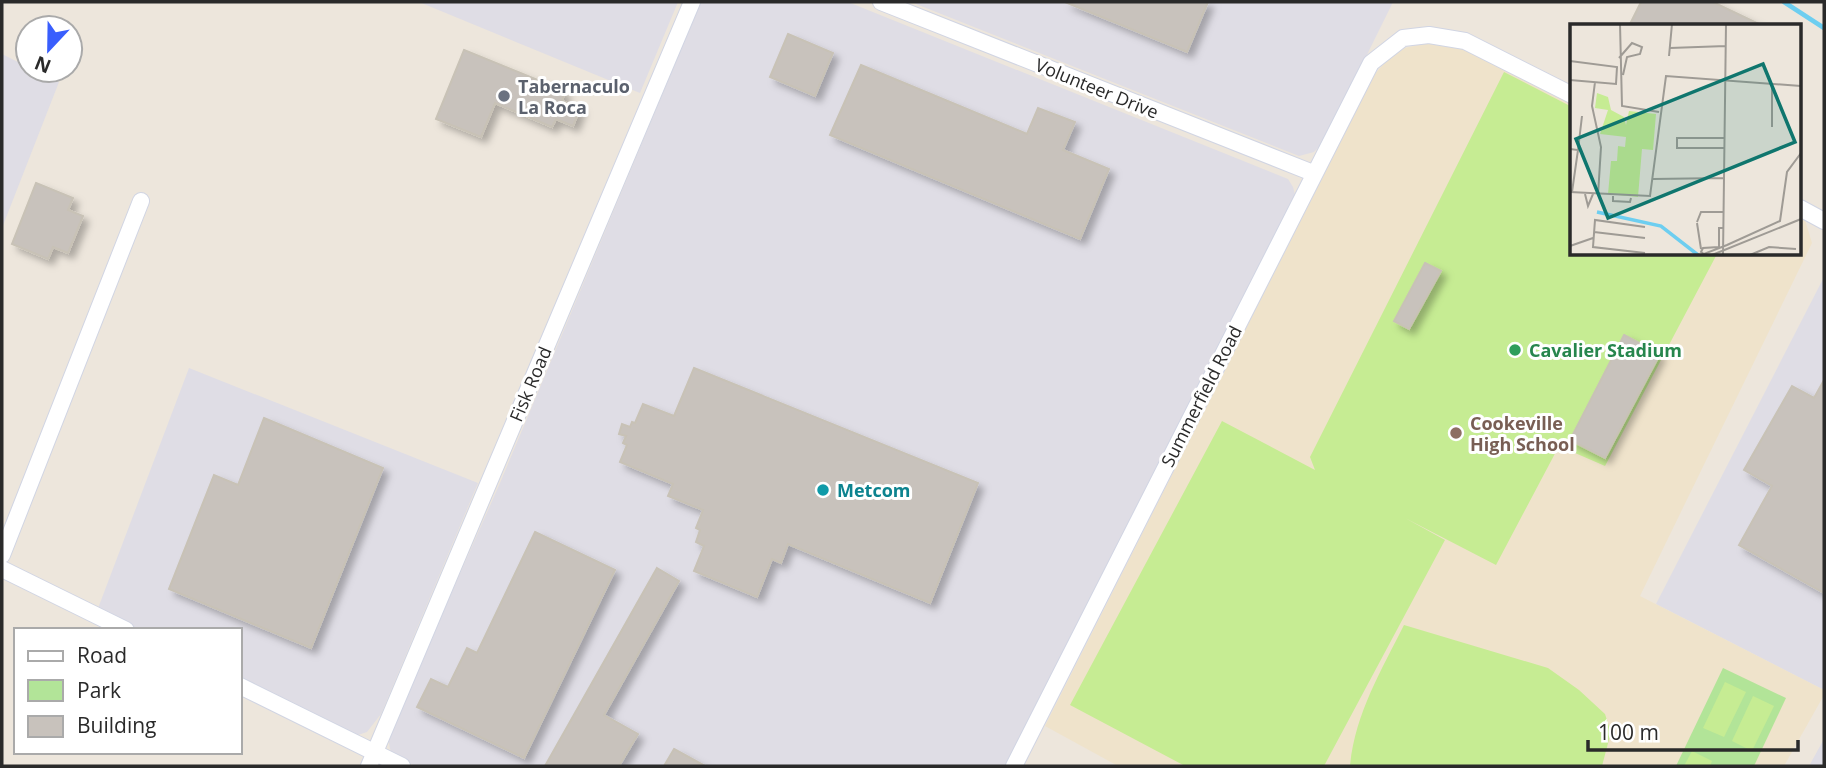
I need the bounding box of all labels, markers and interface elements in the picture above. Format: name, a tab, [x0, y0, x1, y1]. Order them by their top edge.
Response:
north arrow	[14, 14, 84, 84]
inset map	[1570, 24, 1801, 256]
text: N	[31, 50, 55, 80]
street label: Volunteer Drive	[1032, 52, 1162, 124]
place label: Tabernaculo La Roca	[518, 74, 630, 119]
marker: Tabernaculo La Roca	[496, 88, 512, 104]
street label: Summerfield Road	[1155, 321, 1247, 471]
place label: Cavalier Stadium	[1529, 338, 1682, 362]
marker: Cavalier Stadium	[1507, 342, 1523, 358]
street label: Fisk Road	[503, 343, 557, 425]
place label: Cookeville High School	[1470, 411, 1575, 456]
marker: Cookeville High School	[1448, 425, 1464, 441]
place label: Metcom	[837, 478, 911, 502]
marker: Metcom	[815, 482, 831, 498]
legend	[14, 628, 242, 754]
text: Road	[77, 641, 127, 669]
text: Park	[77, 676, 121, 704]
scale bar	[1588, 708, 1798, 752]
text: Building	[77, 711, 156, 739]
text: 100 m	[1598, 718, 1659, 746]

